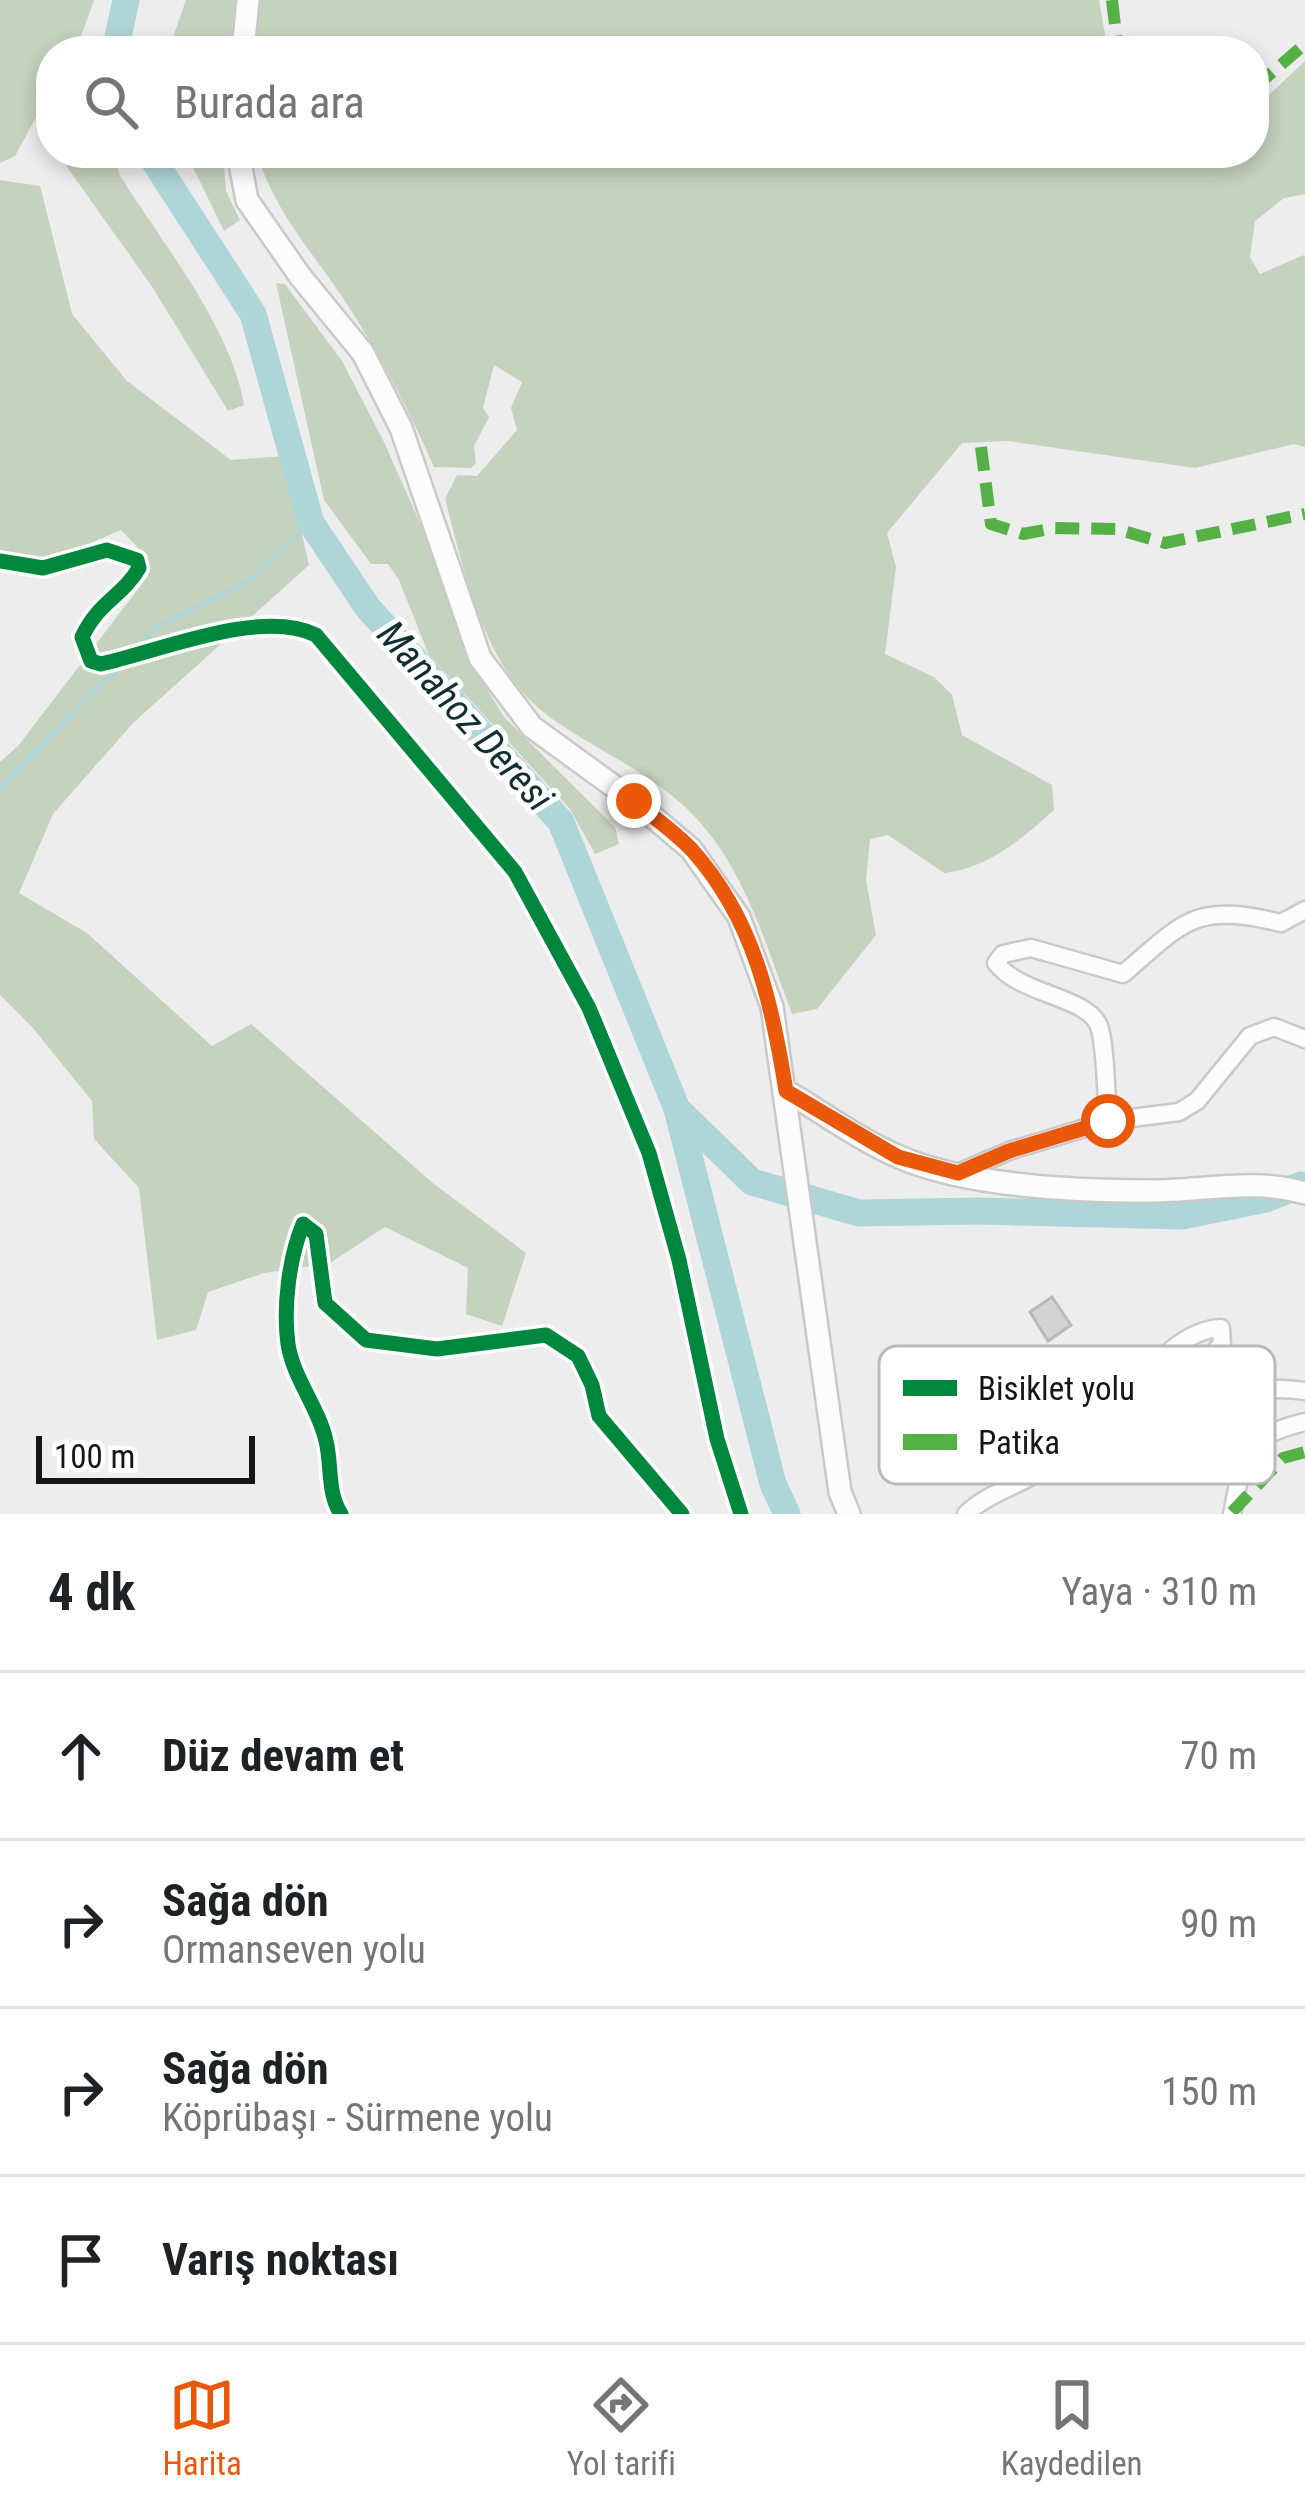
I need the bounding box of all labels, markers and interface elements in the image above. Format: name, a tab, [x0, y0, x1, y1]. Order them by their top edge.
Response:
search box	[36, 36, 1269, 168]
icon: search	[78, 69, 144, 135]
text: Burada ara	[174, 76, 365, 129]
water label: Manahoz Deresi	[368, 612, 563, 821]
route end	[607, 774, 661, 828]
route start	[1081, 1094, 1135, 1148]
legend	[879, 1346, 1275, 1484]
text: Bisiklet yolu	[978, 1369, 1135, 1408]
text: Patika	[978, 1423, 1060, 1462]
scale bar	[36, 1430, 255, 1483]
text: 100 m	[54, 1437, 135, 1476]
text: 4 dk	[48, 1563, 135, 1622]
text: Yaya · 310 m	[1061, 1569, 1257, 1615]
icon: ahead	[48, 1723, 114, 1789]
text: Düz devam et	[162, 1729, 404, 1782]
text: 70 m	[1180, 1733, 1257, 1779]
text: Sağa dön	[162, 1874, 329, 1927]
icon: right	[48, 1891, 114, 1957]
text: 90 m	[1180, 1901, 1257, 1947]
text: Ormanseven yolu	[162, 1927, 426, 1973]
text: Sağa dön	[162, 2042, 329, 2095]
icon: right	[48, 2059, 114, 2125]
text: 150 m	[1161, 2069, 1257, 2115]
text: Köprübaşı - Sürmene yolu	[162, 2095, 553, 2141]
icon: arrive	[48, 2227, 114, 2293]
text: Varış noktası	[162, 2233, 399, 2286]
tab: Harita	[162, 2372, 242, 2483]
tab: Yol tarifi	[567, 2372, 676, 2483]
tab: Kaydedilen	[1001, 2372, 1143, 2483]

